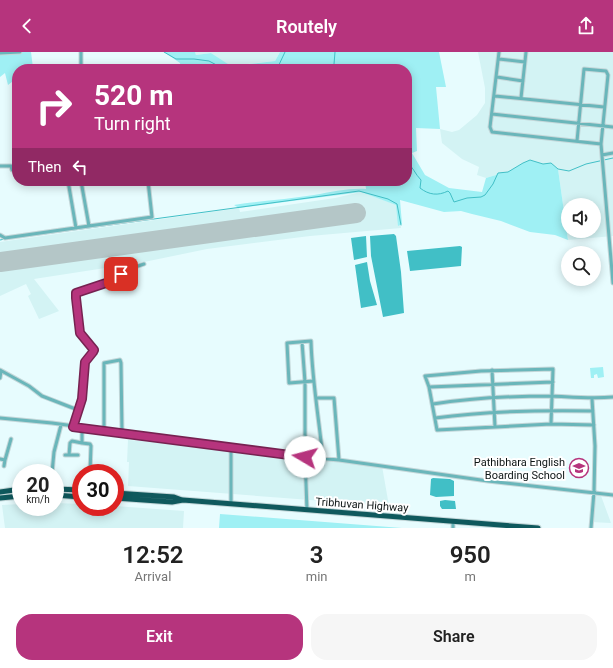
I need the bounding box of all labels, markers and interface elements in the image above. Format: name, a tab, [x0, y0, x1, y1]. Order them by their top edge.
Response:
icon: back	[16, 15, 38, 37]
icon: share	[575, 15, 597, 37]
text: Routely	[276, 16, 337, 37]
text: 520 m	[94, 79, 173, 112]
icon: right	[28, 80, 80, 132]
text: Turn right	[94, 113, 171, 134]
icon: left	[69, 156, 91, 178]
text: Then	[28, 158, 61, 176]
map controls	[561, 198, 601, 286]
button: sound	[561, 198, 601, 238]
button: search	[561, 246, 601, 286]
pin	[104, 257, 138, 291]
icon: arrive	[110, 263, 132, 285]
position arrow	[284, 436, 326, 478]
place label: Pathibhara English Boarding School	[474, 456, 565, 482]
school or university icon: Pathibhara English Boarding School	[568, 457, 590, 479]
speed limit sign: 30	[72, 464, 124, 516]
text: 20	[27, 473, 49, 497]
text: km/h	[26, 494, 50, 505]
street label: Tribhuvan Highway	[315, 495, 410, 515]
text: 12:52	[122, 541, 184, 569]
text: 3	[310, 541, 323, 569]
text: 950	[450, 541, 491, 569]
text: Arrival	[134, 569, 171, 584]
text: min	[306, 569, 327, 584]
text: m	[465, 569, 476, 584]
button: Exit	[16, 614, 303, 660]
button: Share	[311, 614, 597, 660]

